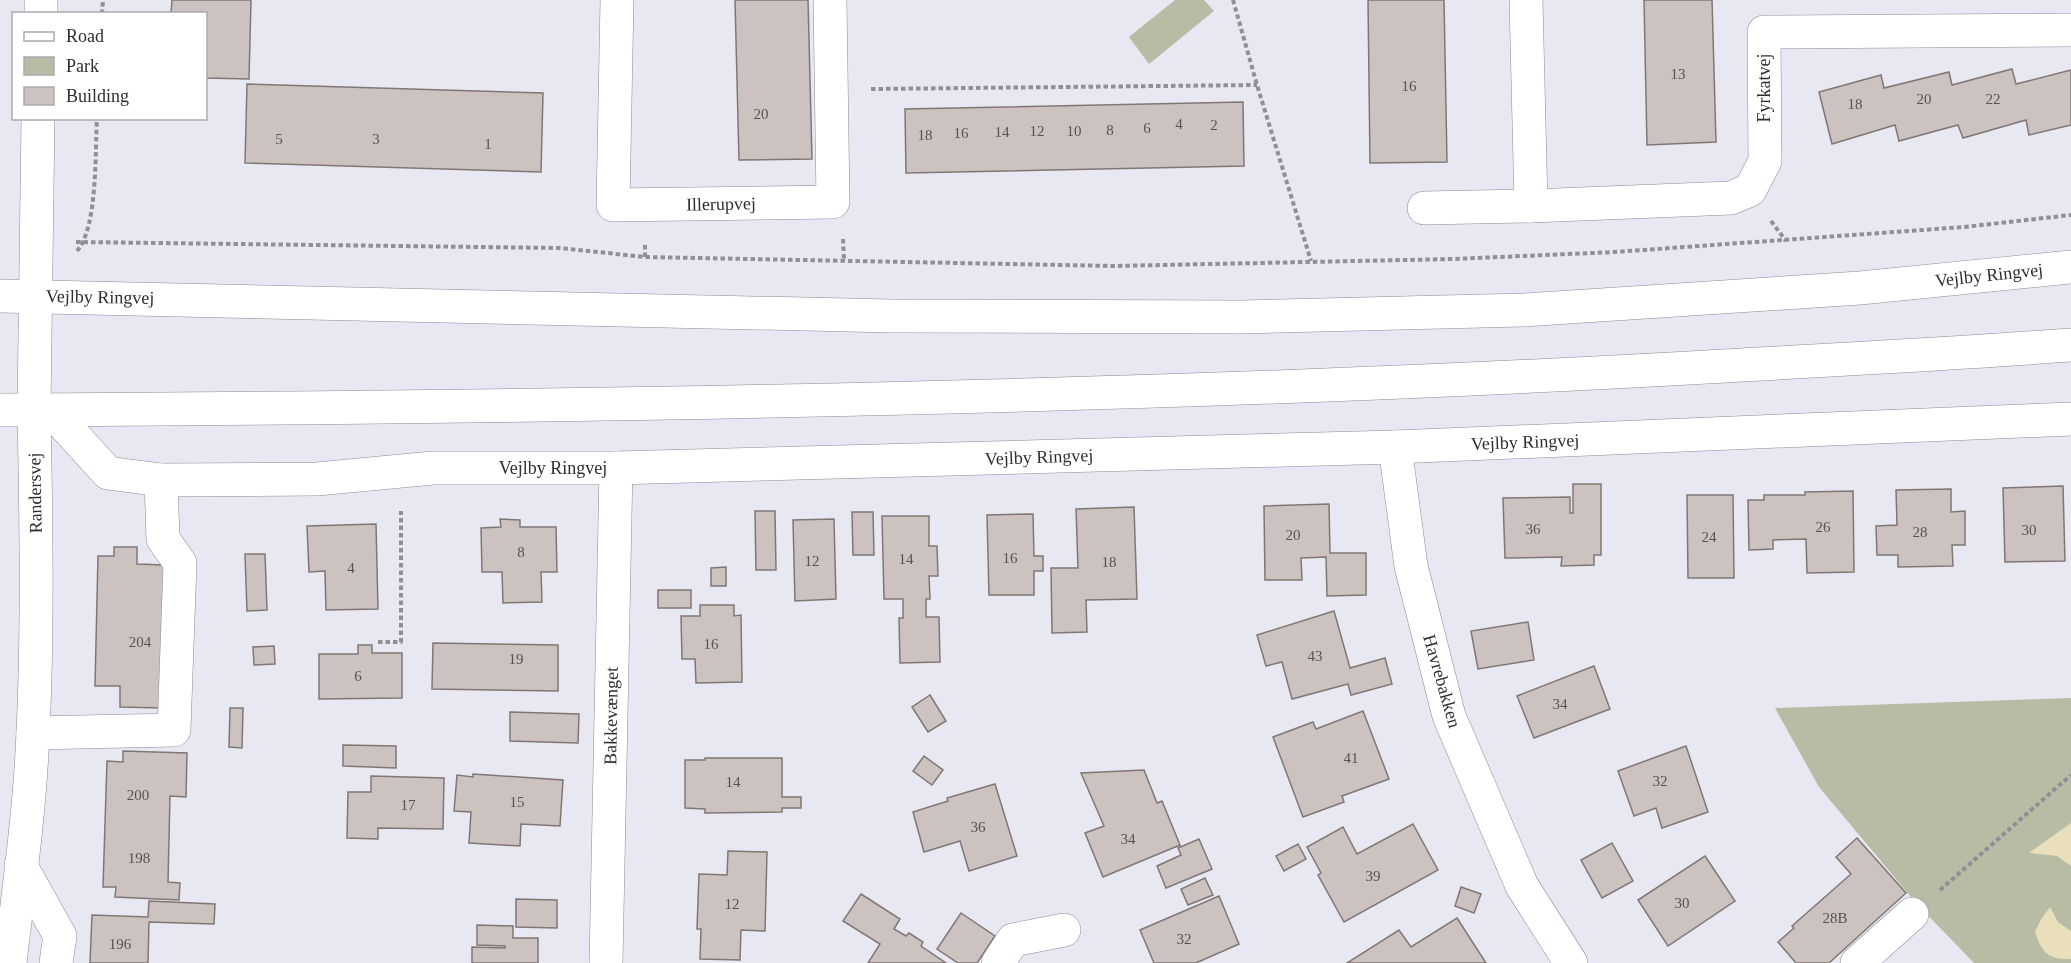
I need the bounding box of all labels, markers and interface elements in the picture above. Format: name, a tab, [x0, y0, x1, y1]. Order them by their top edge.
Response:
legend	[12, 12, 207, 120]
text: Road	[66, 26, 104, 46]
street label: Fyrkatvej	[1754, 54, 1774, 123]
text: Park	[66, 56, 99, 76]
house number: 13	[1671, 66, 1686, 82]
house number: 16	[1402, 78, 1417, 94]
text: Building	[66, 86, 129, 106]
house number: 20	[1917, 91, 1932, 107]
house number: 22	[1986, 91, 2001, 107]
house number: 18	[1848, 96, 1863, 112]
house number: 20	[754, 106, 769, 122]
house number: 4	[1175, 116, 1183, 132]
house number: 2	[1210, 117, 1218, 133]
house number: 6	[1143, 120, 1151, 136]
house number: 8	[1106, 122, 1114, 138]
house number: 12	[1030, 123, 1045, 139]
house number: 10	[1067, 123, 1082, 139]
house number: 14	[995, 124, 1010, 140]
house number: 16	[954, 125, 969, 141]
house number: 18	[918, 127, 933, 143]
house number: 5	[275, 131, 283, 147]
house number: 3	[372, 131, 380, 147]
house number: 1	[484, 136, 492, 152]
street label: Illerupvej	[686, 193, 756, 215]
street label: Vejlby Ringvej	[1934, 259, 2044, 291]
street label: Vejlby Ringvej	[46, 286, 154, 308]
street label: Vejlby Ringvej	[1470, 430, 1580, 454]
street label: Vejlby Ringvej	[984, 445, 1094, 469]
street label: Randersvej	[24, 452, 46, 534]
street label: Vejlby Ringvej	[499, 458, 607, 478]
house number: 26	[1816, 519, 1831, 535]
house number: 36	[1526, 521, 1541, 537]
house number: 30	[2022, 522, 2037, 538]
house number: 28	[1913, 524, 1928, 540]
house number: 20	[1286, 527, 1301, 543]
house number: 24	[1702, 529, 1717, 545]
house number: 8	[517, 544, 525, 560]
house number: 16	[1003, 550, 1018, 566]
house number: 14	[899, 551, 914, 567]
house number: 12	[805, 553, 820, 569]
house number: 18	[1102, 554, 1117, 570]
house number: 4	[347, 560, 355, 576]
street label: Havrebakken	[1419, 632, 1465, 730]
house number: 204	[129, 634, 152, 650]
house number: 16	[704, 636, 719, 652]
house number: 43	[1308, 648, 1323, 664]
house number: 19	[509, 651, 524, 667]
street label: Bakkevænget	[600, 667, 622, 765]
house number: 6	[354, 668, 362, 684]
house number: 34	[1553, 696, 1568, 712]
house number: 41	[1344, 750, 1359, 766]
house number: 32	[1653, 773, 1668, 789]
house number: 14	[726, 774, 741, 790]
house number: 200	[127, 787, 149, 803]
house number: 15	[510, 794, 525, 810]
house number: 17	[401, 797, 416, 813]
house number: 36	[971, 819, 986, 835]
house number: 34	[1121, 831, 1136, 847]
house number: 198	[128, 850, 150, 866]
house number: 39	[1366, 868, 1381, 884]
house number: 30	[1675, 895, 1690, 911]
house number: 12	[725, 896, 740, 912]
house number: 28B	[1822, 910, 1848, 926]
house number: 32	[1177, 931, 1192, 947]
house number: 196	[109, 936, 132, 952]

